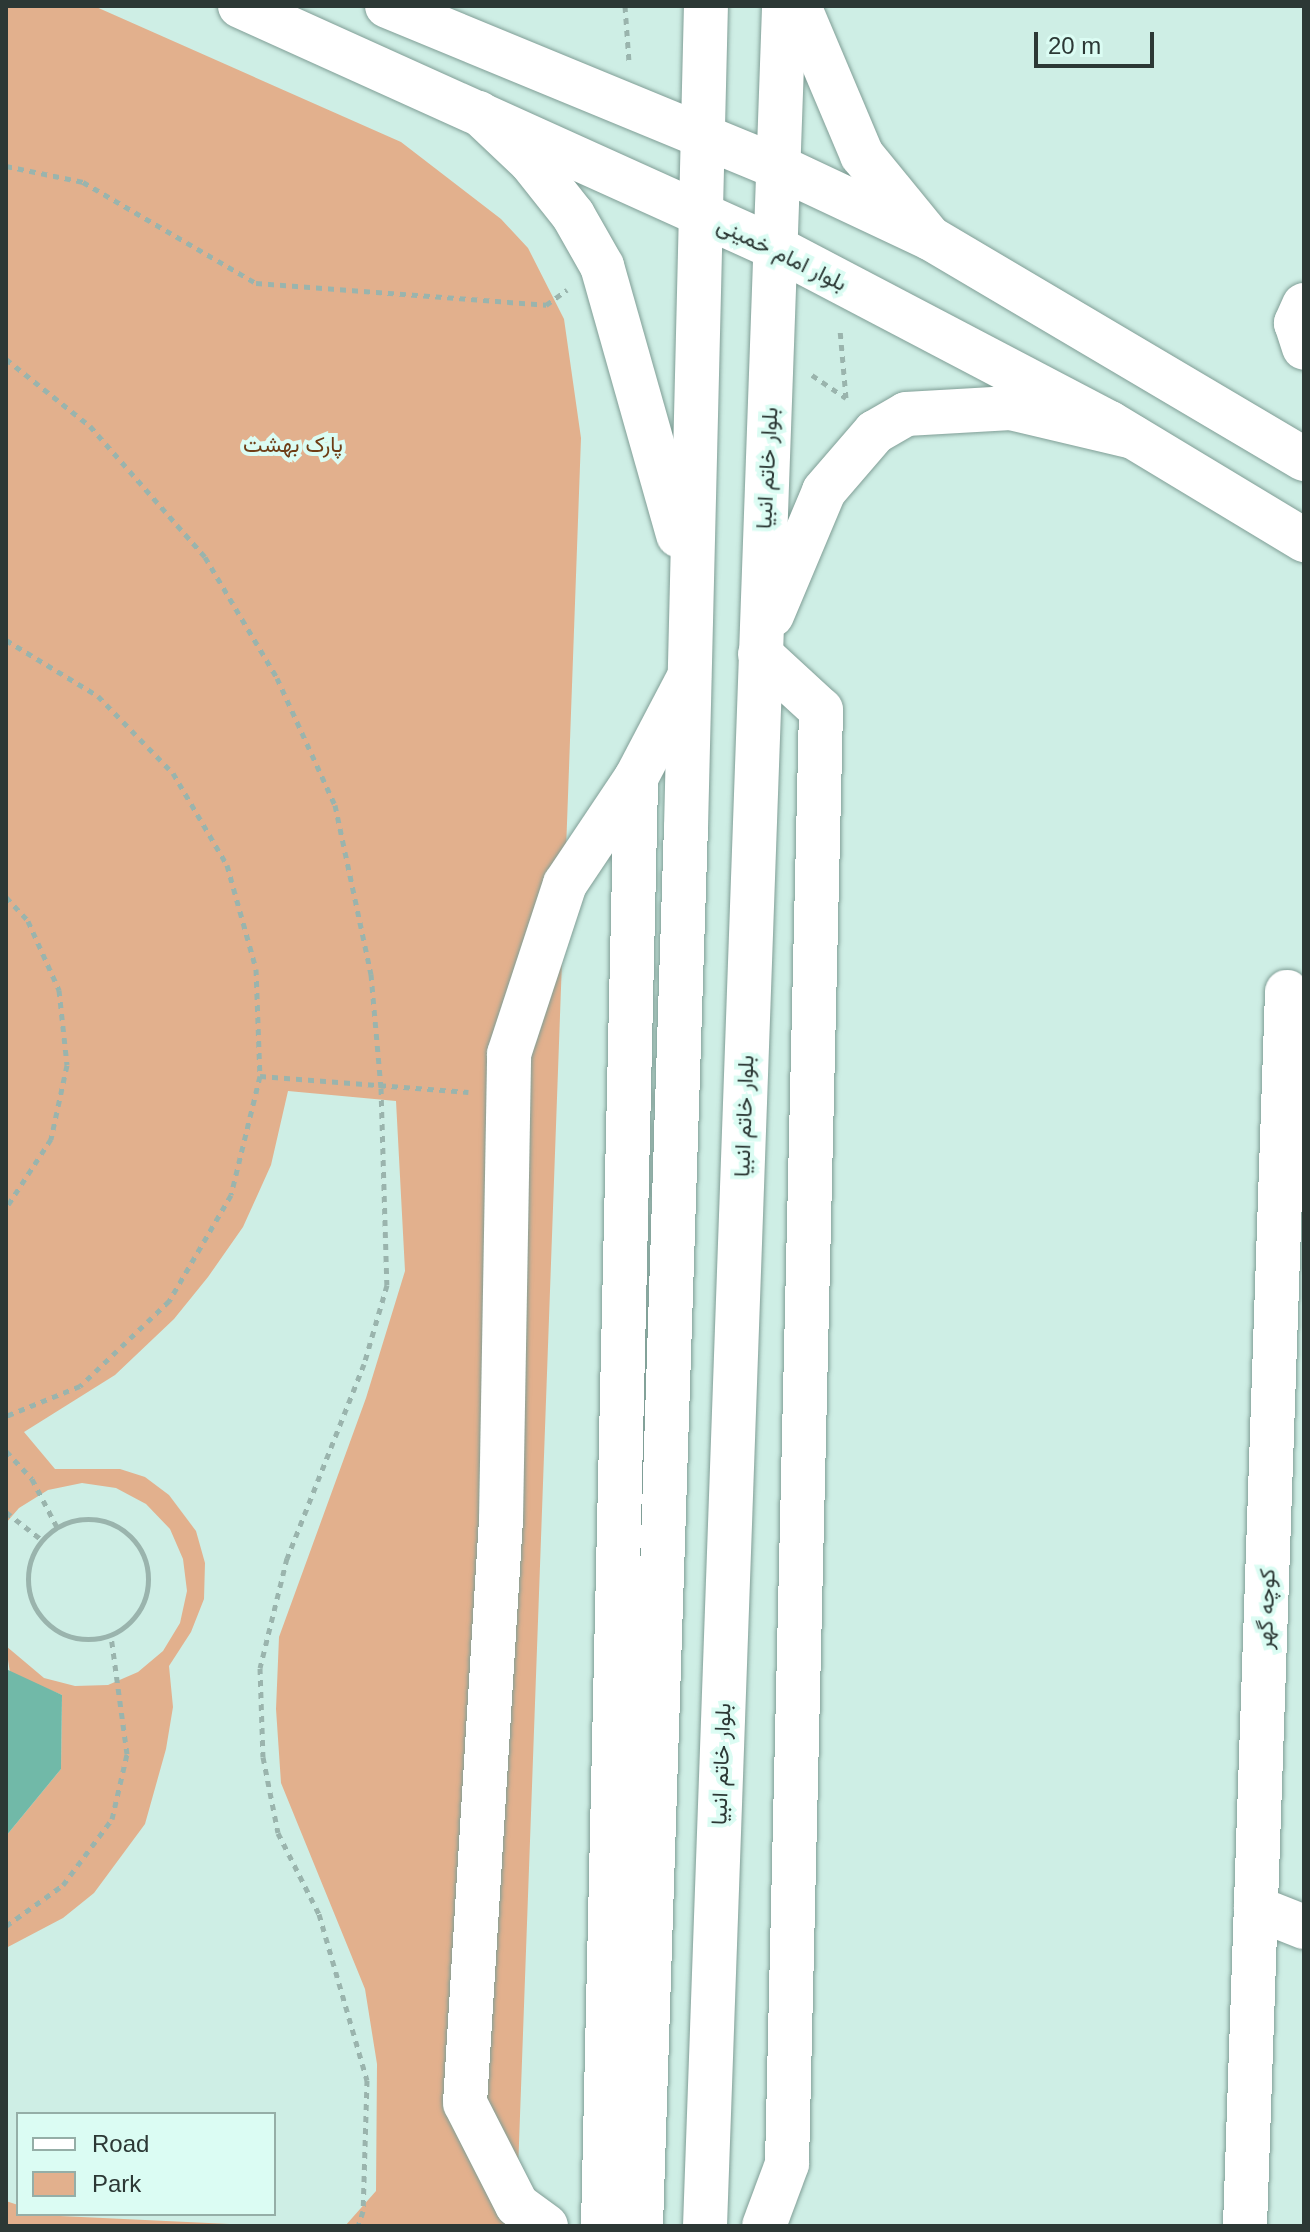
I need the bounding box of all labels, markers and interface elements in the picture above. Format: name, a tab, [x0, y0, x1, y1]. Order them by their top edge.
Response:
scale bar	[1038, 16, 1158, 66]
text: 20 m	[1048, 32, 1101, 59]
street label: بلوار امام خمینی	[713, 211, 851, 297]
street label: بلوار خاتم انبیا	[751, 406, 783, 530]
park label: پارک بهشت	[243, 432, 343, 458]
street label: بلوار خاتم انبیا	[729, 1055, 759, 1177]
street label: کوچه گهر	[1251, 1568, 1281, 1650]
street label: بلوار خاتم انبیا	[706, 1703, 736, 1825]
legend	[16, 2112, 276, 2216]
text: Road	[92, 2130, 149, 2157]
text: Park	[92, 2170, 141, 2197]

